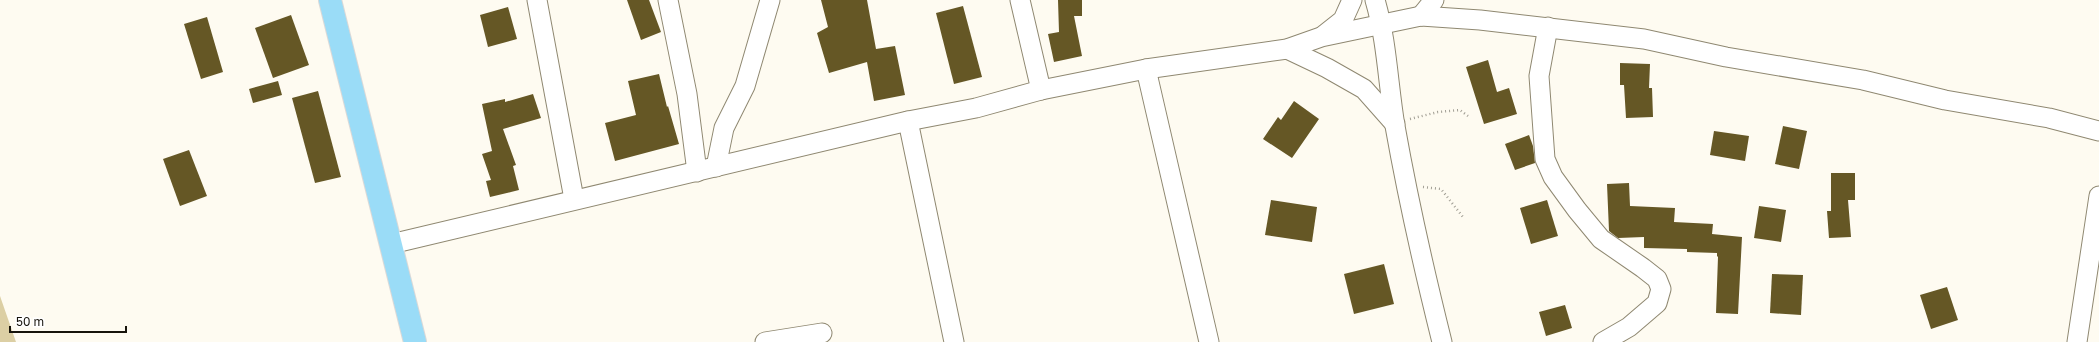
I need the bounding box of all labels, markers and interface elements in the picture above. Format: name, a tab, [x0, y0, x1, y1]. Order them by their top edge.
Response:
scale bar	[10, 308, 126, 334]
text: 50 m	[16, 314, 44, 329]

